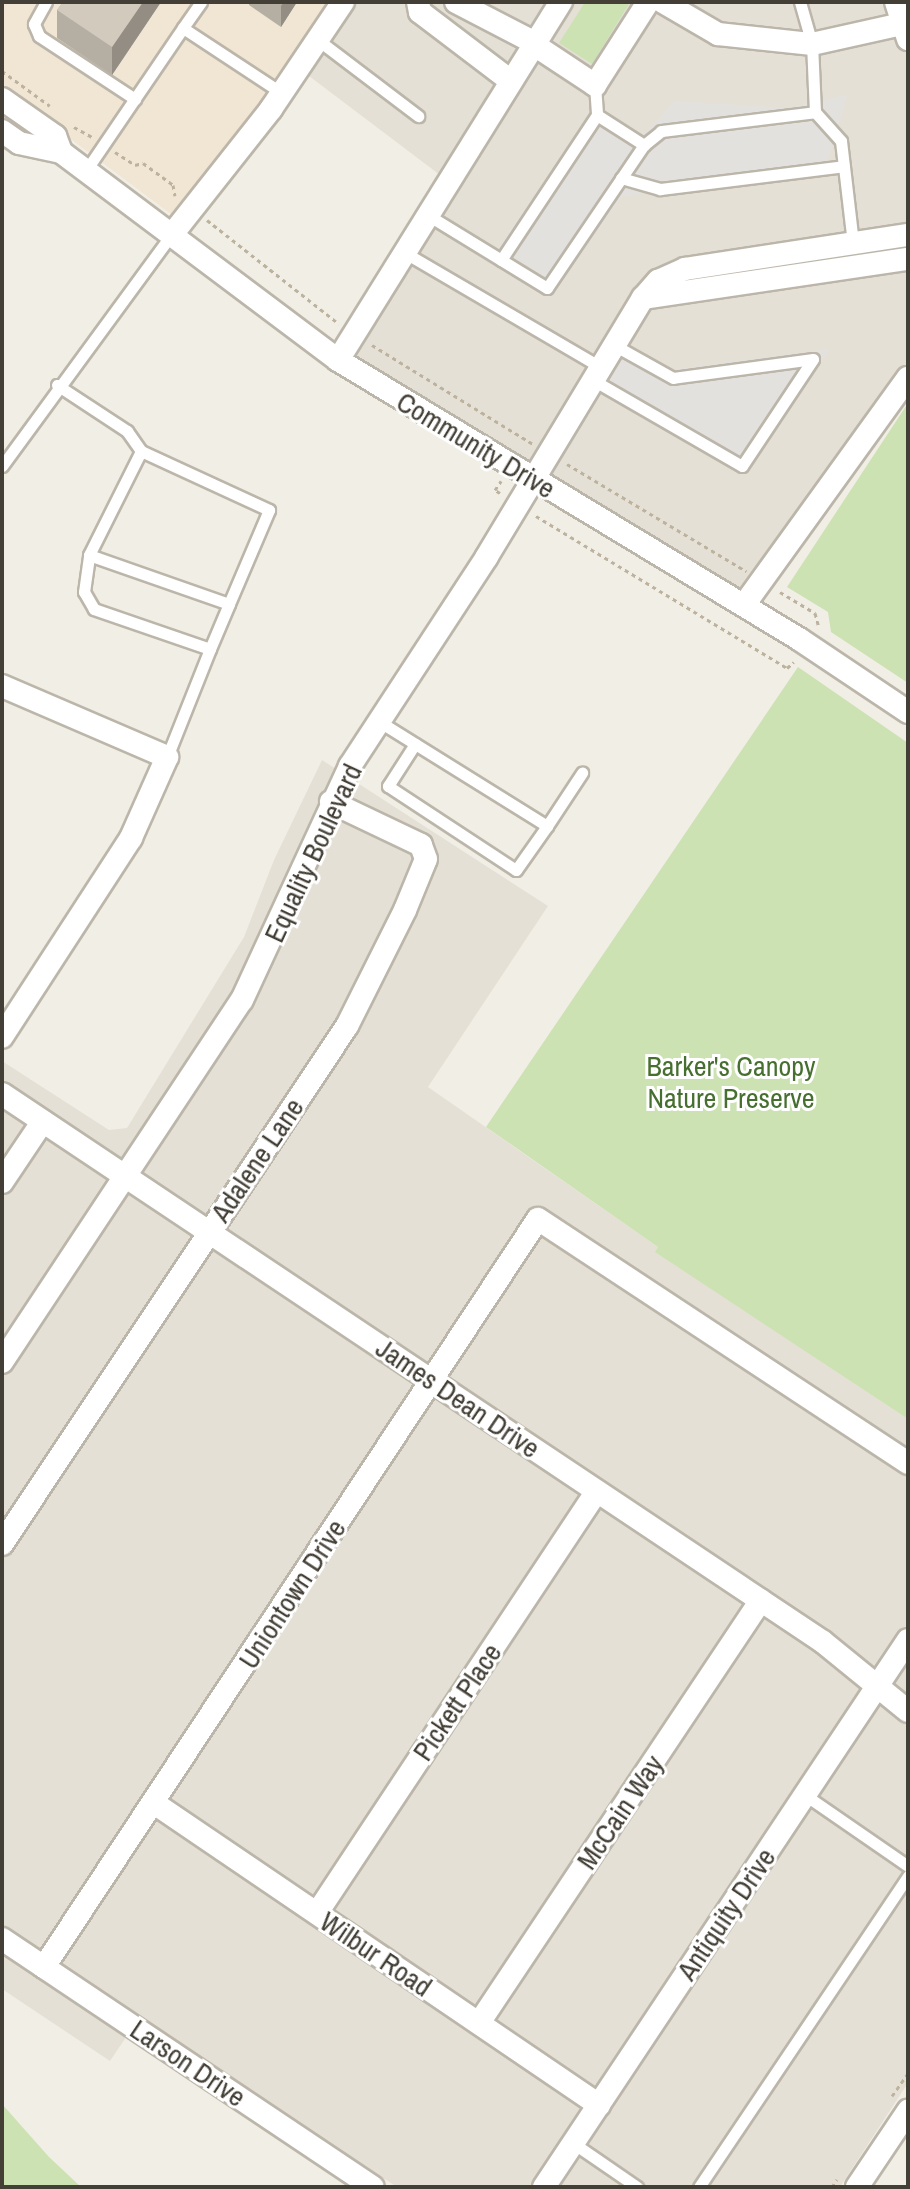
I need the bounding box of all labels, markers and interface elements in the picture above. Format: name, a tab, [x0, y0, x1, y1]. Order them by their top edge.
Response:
street label: Community Drive	[391, 385, 561, 505]
street label: Equality Boulevard	[257, 759, 369, 947]
park label: Barker's Canopy Nature Preserve	[646, 1049, 816, 1115]
street label: Adalene Lane	[203, 1092, 311, 1228]
street label: James Dean Drive	[370, 1331, 546, 1465]
street label: Uniontown Drive	[231, 1513, 353, 1675]
street label: Pickett Place	[406, 1637, 508, 1767]
street label: McCain Way	[570, 1748, 670, 1876]
street label: Antiquity Drive	[670, 1842, 782, 1986]
street label: Wilbur Road	[314, 1904, 438, 2004]
street label: Larson Drive	[124, 2012, 252, 2114]

